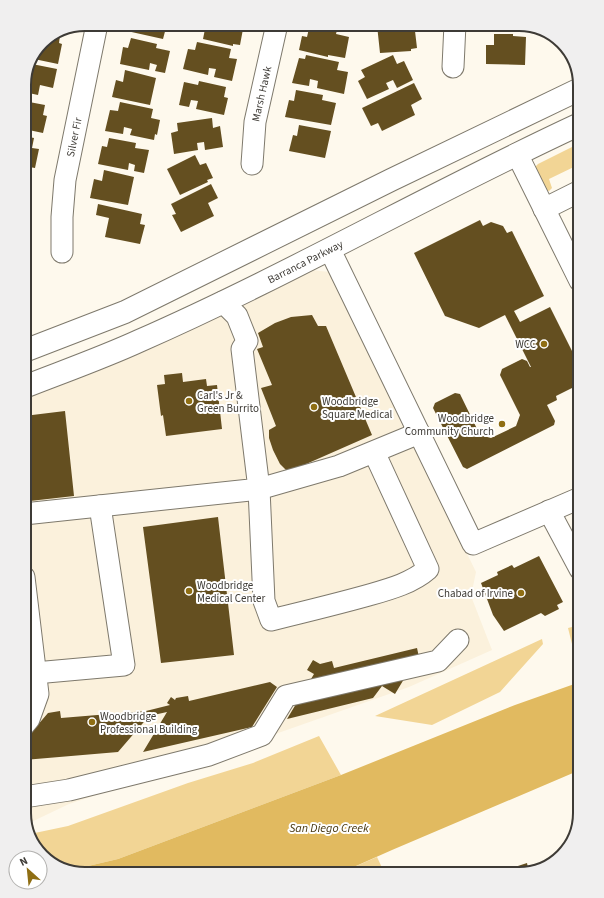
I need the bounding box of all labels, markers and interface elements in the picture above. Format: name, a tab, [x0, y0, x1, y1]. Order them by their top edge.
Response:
street label: Marsh Hawk	[248, 64, 275, 123]
street label: Silver Fir	[62, 116, 85, 158]
street label: Barranca Parkway	[265, 236, 345, 287]
place label: WCC	[515, 337, 536, 352]
marker: WCC	[539, 339, 549, 349]
place label: Carl's Jr & Green Burrito	[197, 388, 259, 416]
place label: Woodbridge Square Medical	[322, 394, 393, 422]
marker: Carl's Jr & Green Burrito	[184, 396, 194, 406]
marker: Woodbridge Square Medical	[309, 402, 319, 412]
place label: Woodbridge Community Church	[405, 411, 495, 439]
marker: Woodbridge Community Church	[497, 419, 507, 429]
place label: Woodbridge Medical Center	[197, 578, 265, 606]
marker: Woodbridge Medical Center	[184, 586, 194, 596]
place label: Chabad of Irvine	[438, 586, 514, 601]
marker: Chabad of Irvine	[516, 588, 526, 598]
place label: Woodbridge Professional Building	[100, 709, 198, 737]
marker: Woodbridge Professional Building	[87, 717, 97, 727]
water label: San Diego Creek	[289, 820, 369, 837]
north arrow	[8, 850, 48, 890]
text: N	[17, 853, 30, 870]

